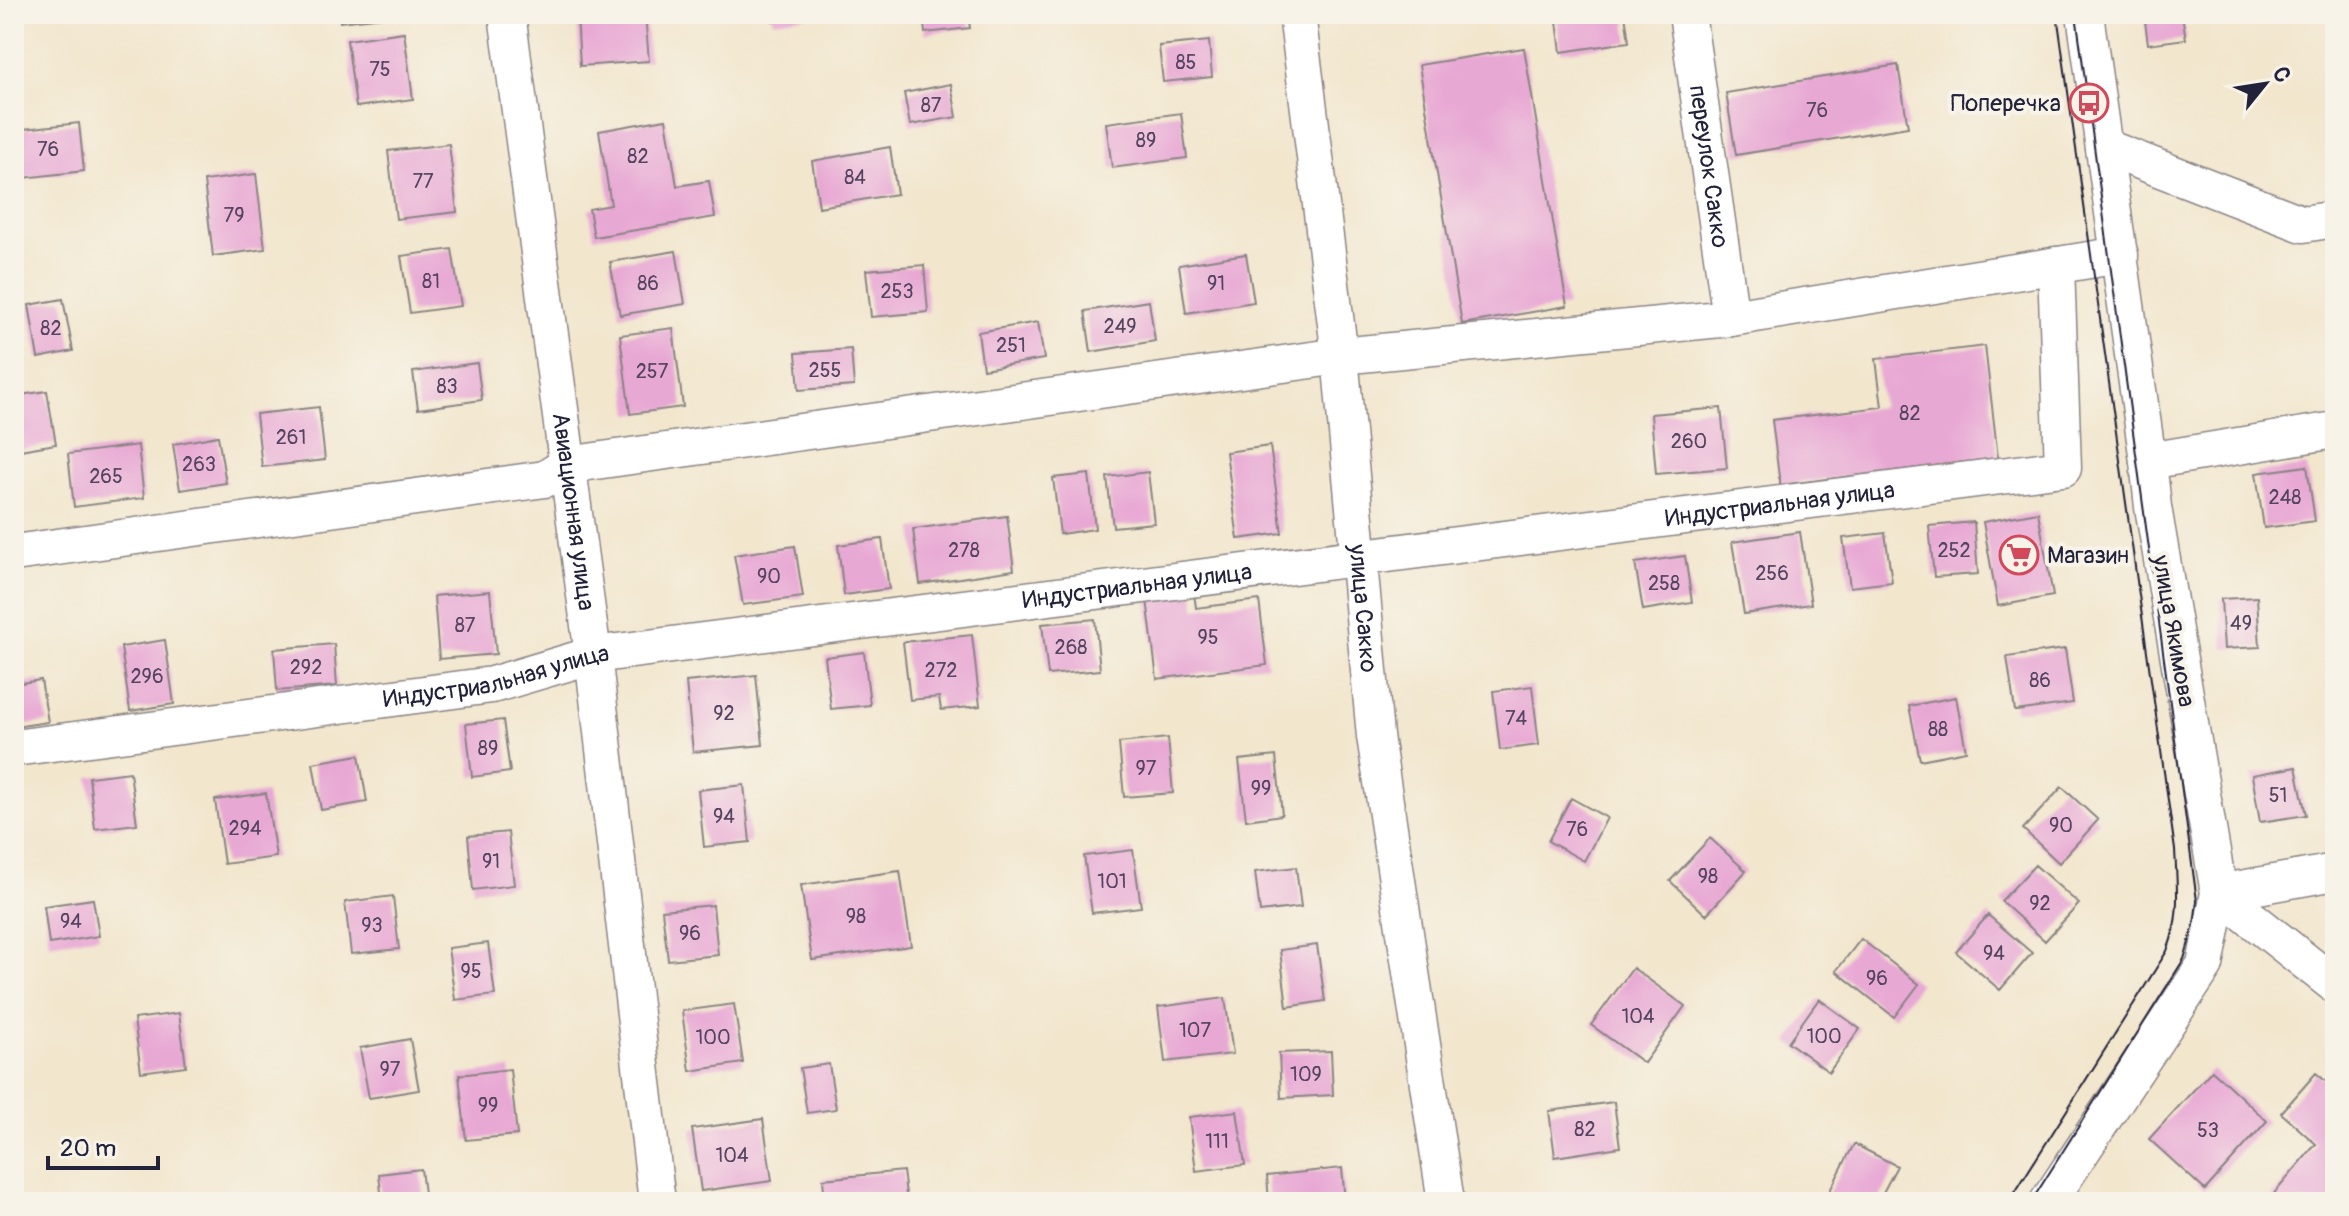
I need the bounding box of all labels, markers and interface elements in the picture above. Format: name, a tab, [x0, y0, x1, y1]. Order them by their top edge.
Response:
north arrow	[2225, 44, 2305, 124]
house number: 85	[1176, 50, 1196, 75]
house number: 75	[369, 57, 391, 82]
text: С	[2266, 62, 2297, 88]
bus stop icon: Поперечка	[2068, 82, 2110, 124]
street label: переулок Сакко	[1682, 83, 1735, 250]
place label: Поперечка	[1951, 89, 2061, 118]
house number: 87	[921, 93, 942, 118]
house number: 76	[1806, 98, 1828, 123]
house number: 89	[1136, 128, 1156, 153]
house number: 76	[37, 137, 59, 162]
house number: 82	[627, 144, 649, 169]
house number: 84	[844, 165, 866, 190]
house number: 77	[412, 169, 434, 194]
house number: 79	[224, 203, 244, 228]
house number: 81	[422, 269, 440, 294]
house number: 86	[637, 271, 659, 296]
house number: 91	[1207, 271, 1225, 296]
house number: 253	[880, 279, 914, 304]
house number: 249	[1103, 314, 1137, 339]
house number: 82	[40, 316, 62, 341]
house number: 251	[996, 333, 1026, 358]
house number: 255	[809, 358, 841, 383]
house number: 257	[636, 359, 669, 384]
house number: 83	[436, 374, 458, 399]
house number: 82	[1899, 401, 1921, 426]
street label: Авиационная улица	[546, 411, 601, 612]
house number: 261	[276, 425, 306, 450]
house number: 260	[1671, 429, 1707, 454]
house number: 263	[182, 452, 216, 477]
house number: 265	[89, 464, 123, 489]
street label: Индустриальная улица	[1664, 476, 1896, 533]
house number: 248	[2269, 485, 2301, 510]
supermarket icon: Магазин	[1998, 534, 2040, 576]
house number: 278	[948, 538, 980, 563]
house number: 252	[1937, 538, 1971, 563]
place label: Магазин	[2047, 541, 2129, 570]
street label: улица Сакко	[1342, 542, 1383, 674]
street label: улица Якимова	[2146, 552, 2201, 709]
street label: Индустриальная улица	[1021, 557, 1254, 615]
house number: 256	[1755, 561, 1789, 586]
house number: 90	[757, 564, 781, 589]
house number: 258	[1648, 571, 1680, 596]
house number: 49	[2230, 611, 2252, 636]
house number: 87	[455, 613, 476, 638]
house number: 95	[1197, 625, 1219, 650]
house number: 268	[1055, 635, 1087, 660]
street label: Индустриальная улица	[381, 639, 611, 714]
house number: 292	[290, 655, 322, 680]
house number: 272	[925, 658, 957, 683]
house number: 296	[130, 664, 164, 689]
house number: 86	[2029, 668, 2051, 693]
house number: 92	[713, 701, 735, 726]
house number: 74	[1505, 706, 1527, 731]
house number: 88	[1928, 717, 1948, 742]
house number: 89	[478, 736, 498, 761]
house number: 97	[1136, 756, 1157, 781]
house number: 99	[1251, 776, 1271, 801]
house number: 51	[2269, 783, 2287, 808]
house number: 94	[713, 804, 735, 829]
house number: 90	[2049, 813, 2073, 838]
house number: 294	[228, 816, 262, 841]
house number: 76	[1566, 817, 1588, 842]
house number: 91	[482, 849, 500, 874]
house number: 98	[1698, 864, 1718, 889]
house number: 101	[1097, 869, 1127, 894]
house number: 92	[2029, 891, 2051, 916]
house number: 98	[846, 904, 866, 929]
house number: 94	[60, 909, 82, 934]
house number: 93	[361, 913, 383, 938]
house number: 96	[679, 921, 701, 946]
house number: 94	[1983, 941, 2005, 966]
house number: 95	[460, 959, 482, 984]
house number: 96	[1866, 966, 1888, 991]
house number: 104	[1621, 1004, 1655, 1029]
house number: 107	[1179, 1018, 1211, 1043]
house number: 100	[1806, 1024, 1842, 1049]
house number: 100	[695, 1025, 731, 1050]
house number: 97	[380, 1057, 401, 1082]
house number: 109	[1290, 1062, 1322, 1087]
house number: 99	[478, 1093, 498, 1118]
house number: 82	[1574, 1117, 1596, 1142]
house number: 53	[2197, 1118, 2219, 1143]
scale bar	[48, 1120, 158, 1170]
house number: 111	[1205, 1129, 1229, 1154]
text: 20 m	[60, 1134, 116, 1163]
house number: 104	[715, 1143, 749, 1168]

